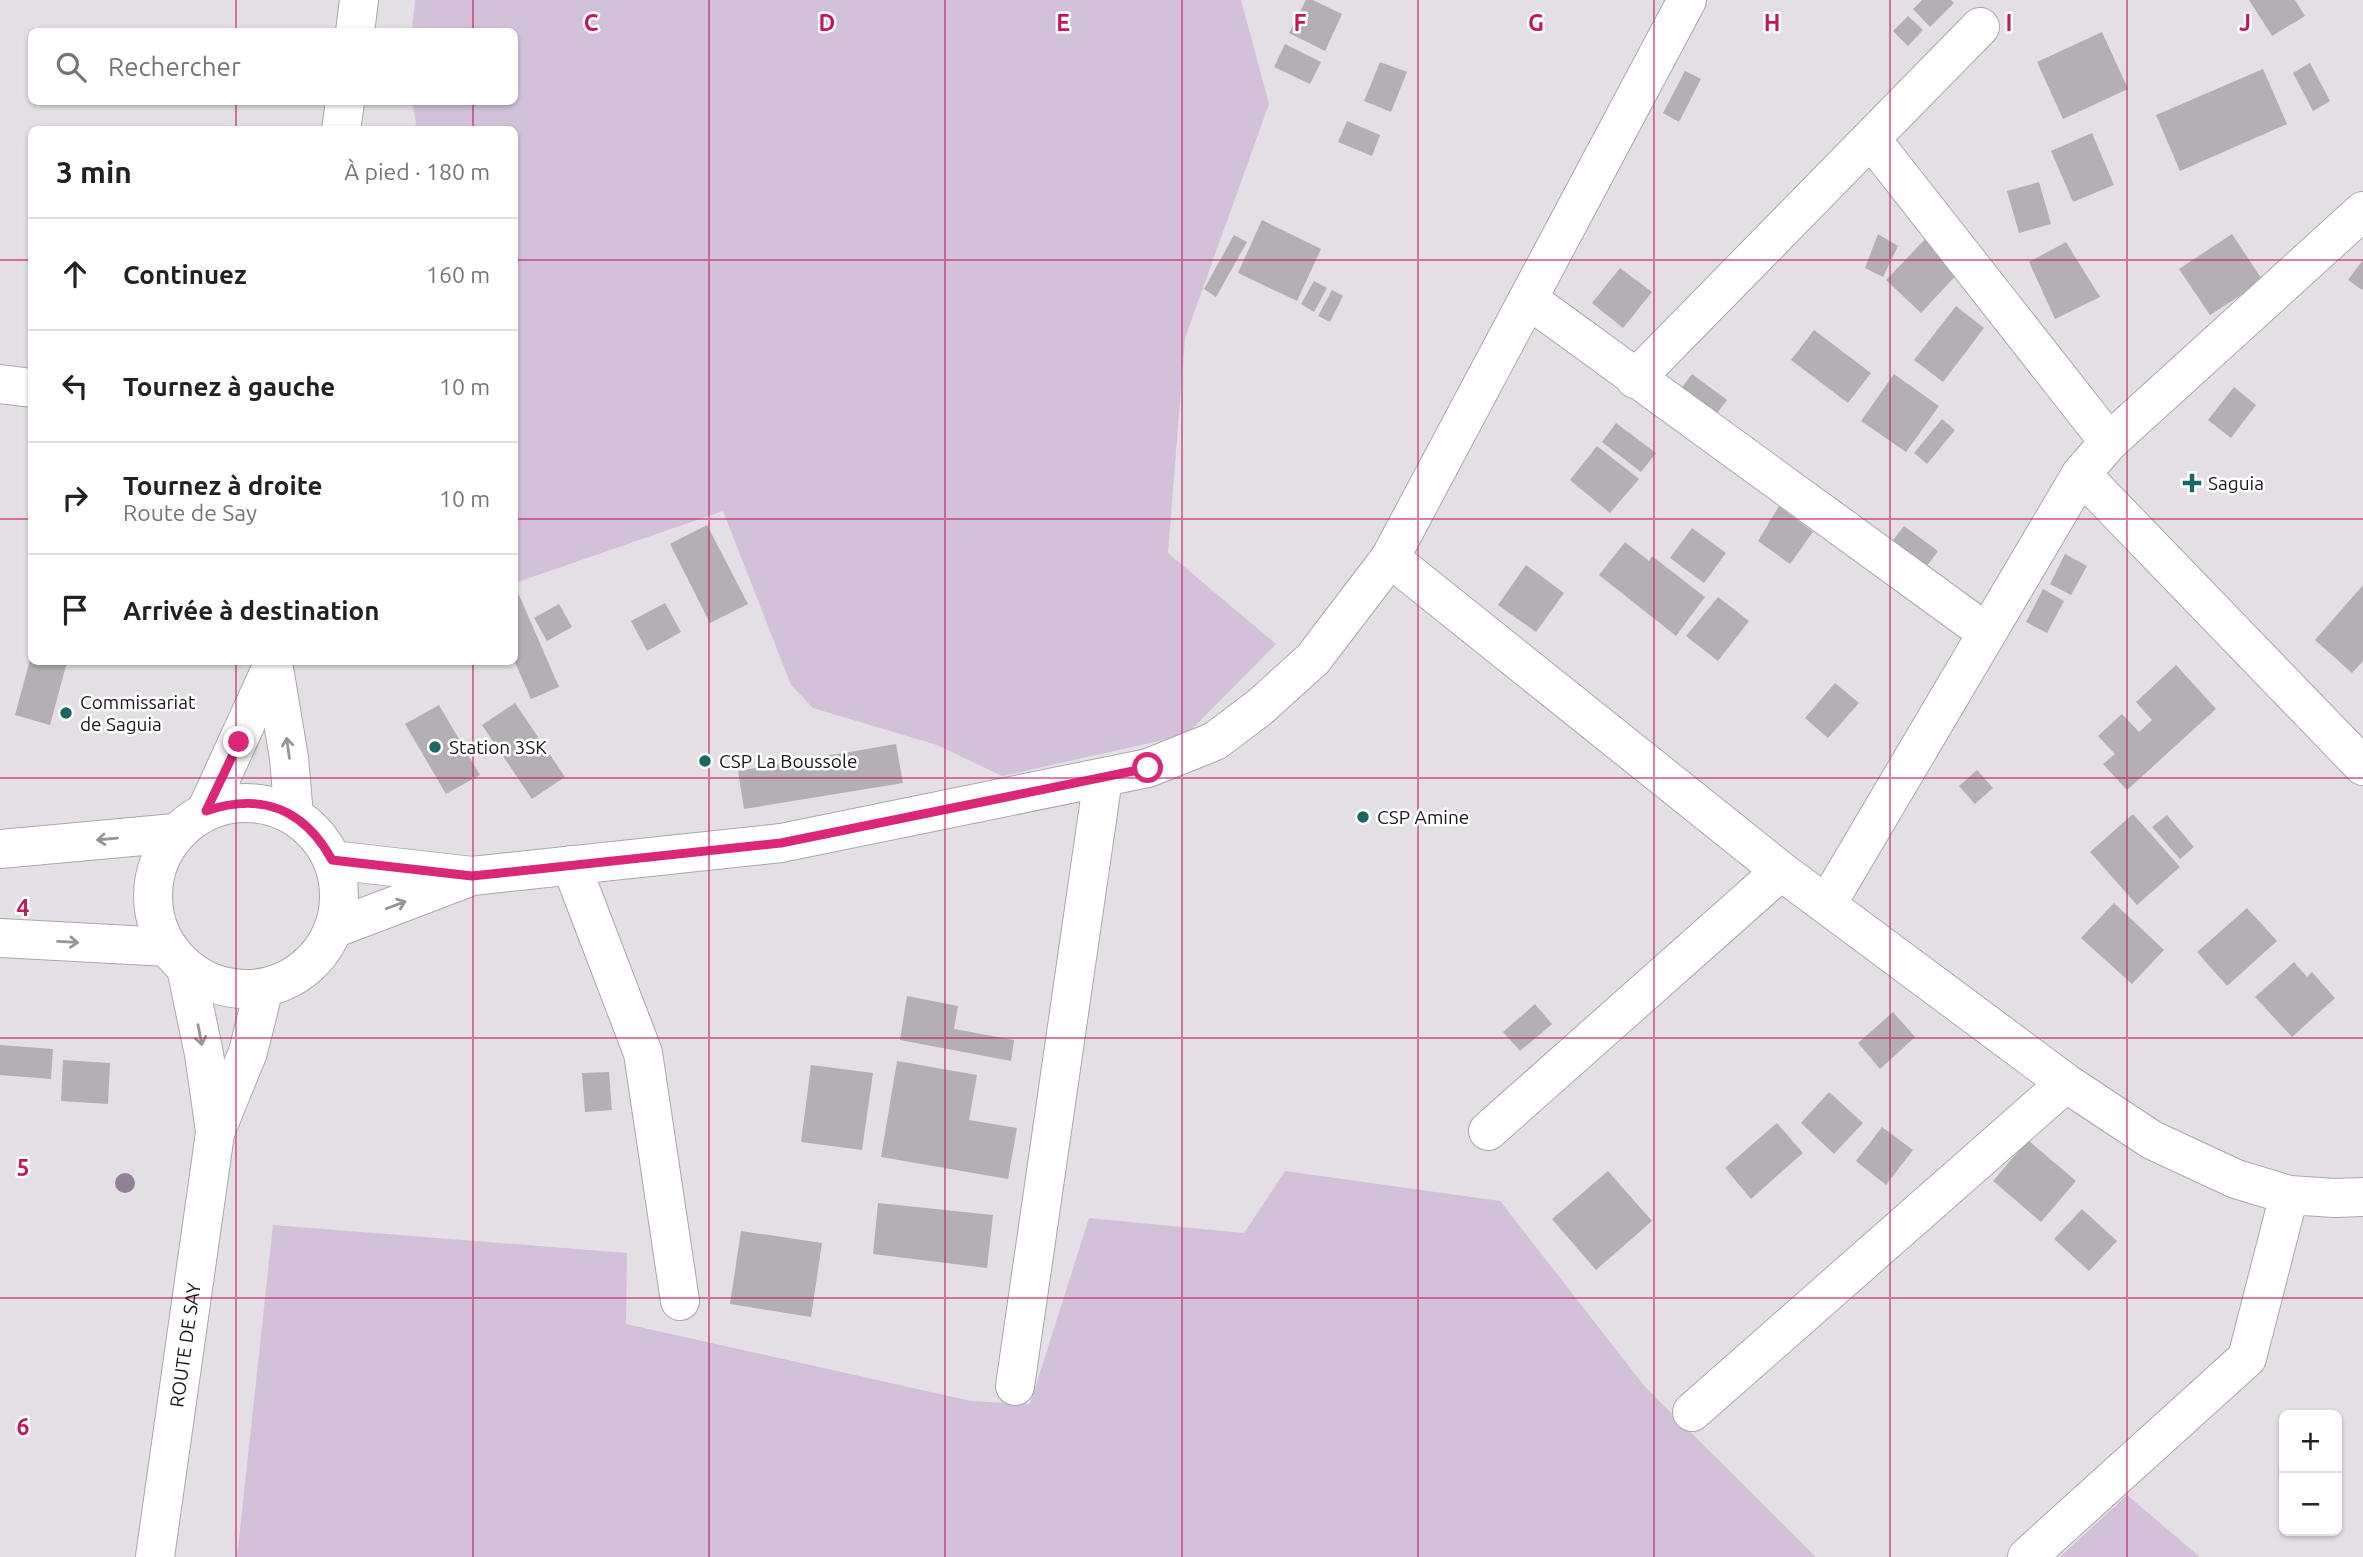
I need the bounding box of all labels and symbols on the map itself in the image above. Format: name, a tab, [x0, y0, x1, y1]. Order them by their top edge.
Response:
text: C	[584, 10, 599, 35]
text: D	[819, 10, 835, 35]
text: E	[1056, 10, 1070, 35]
text: F	[1294, 10, 1307, 35]
text: G	[1528, 10, 1544, 35]
text: H	[1764, 10, 1780, 35]
text: I	[2006, 10, 2012, 35]
text: J	[2239, 10, 2251, 35]
place label: Saguia	[2208, 472, 2264, 494]
marker: Saguia	[2182, 473, 2202, 493]
place label: Commissariat de Saguia	[80, 691, 196, 735]
marker: Commissariat de Saguia	[58, 705, 74, 721]
route end	[223, 726, 254, 757]
place label: Station 3SK	[449, 736, 547, 758]
one-way arrow	[281, 737, 294, 760]
marker: Station 3SK	[427, 739, 443, 755]
place label: CSP La Boussole	[719, 750, 857, 772]
route start	[1132, 752, 1163, 783]
marker: CSP La Boussole	[697, 753, 713, 769]
place label: CSP Amine	[1377, 806, 1469, 828]
marker: CSP Amine	[1355, 809, 1371, 825]
one-way arrow	[96, 833, 119, 846]
text: 4	[17, 895, 30, 920]
one-way arrow	[385, 897, 407, 910]
one-way arrow	[56, 936, 79, 949]
one-way arrow	[193, 1023, 207, 1046]
text: 5	[17, 1155, 29, 1180]
street label: ROUTE DE SAY	[165, 1281, 205, 1409]
text: 6	[17, 1414, 30, 1439]

